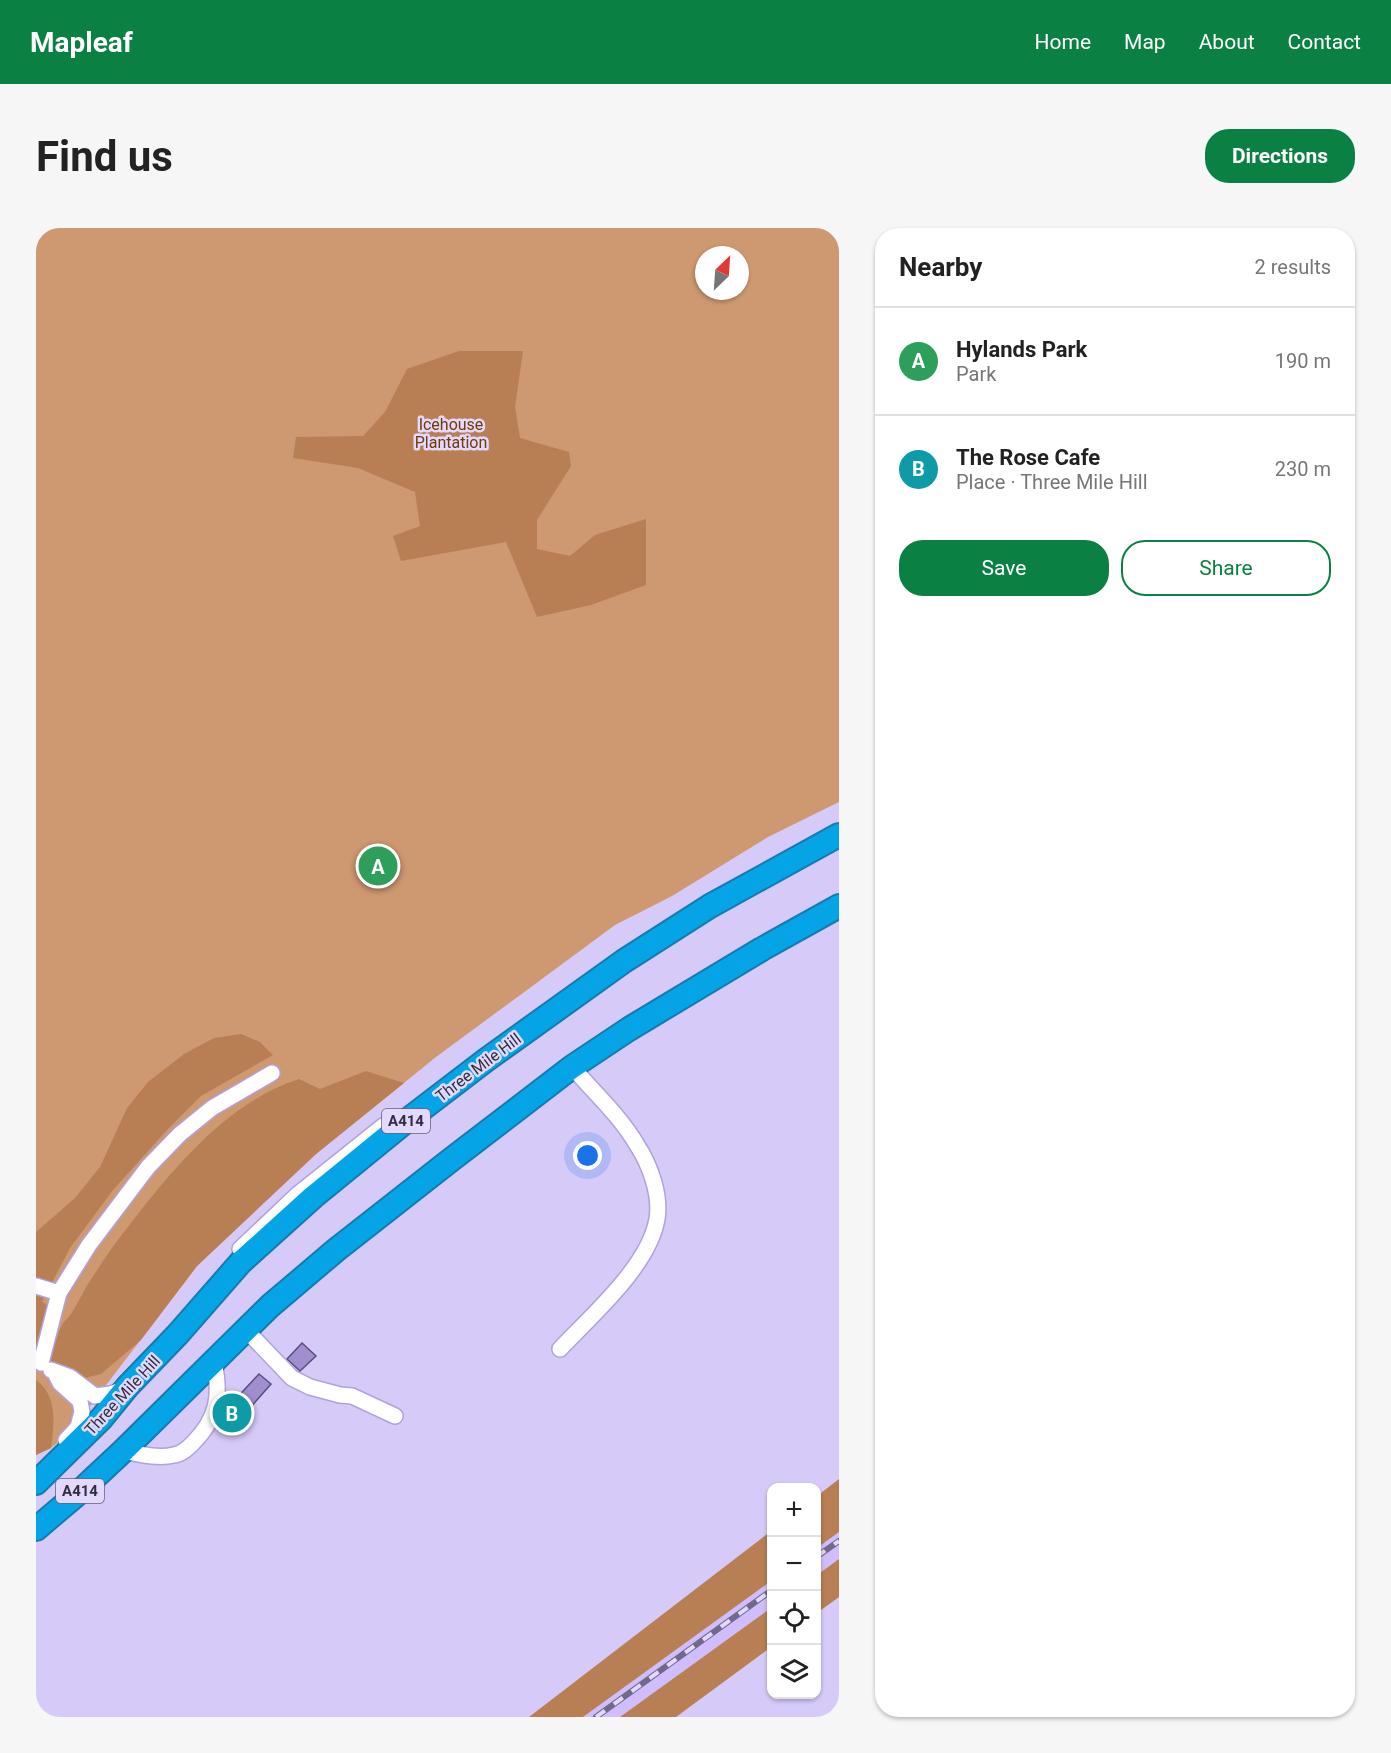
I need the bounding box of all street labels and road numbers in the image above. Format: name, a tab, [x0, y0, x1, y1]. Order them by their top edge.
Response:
street label: Three Mile Hill	[432, 1029, 525, 1106]
road number: A414	[382, 1109, 430, 1133]
street label: Three Mile Hill	[81, 1352, 164, 1439]
road number: A414	[56, 1479, 104, 1503]

